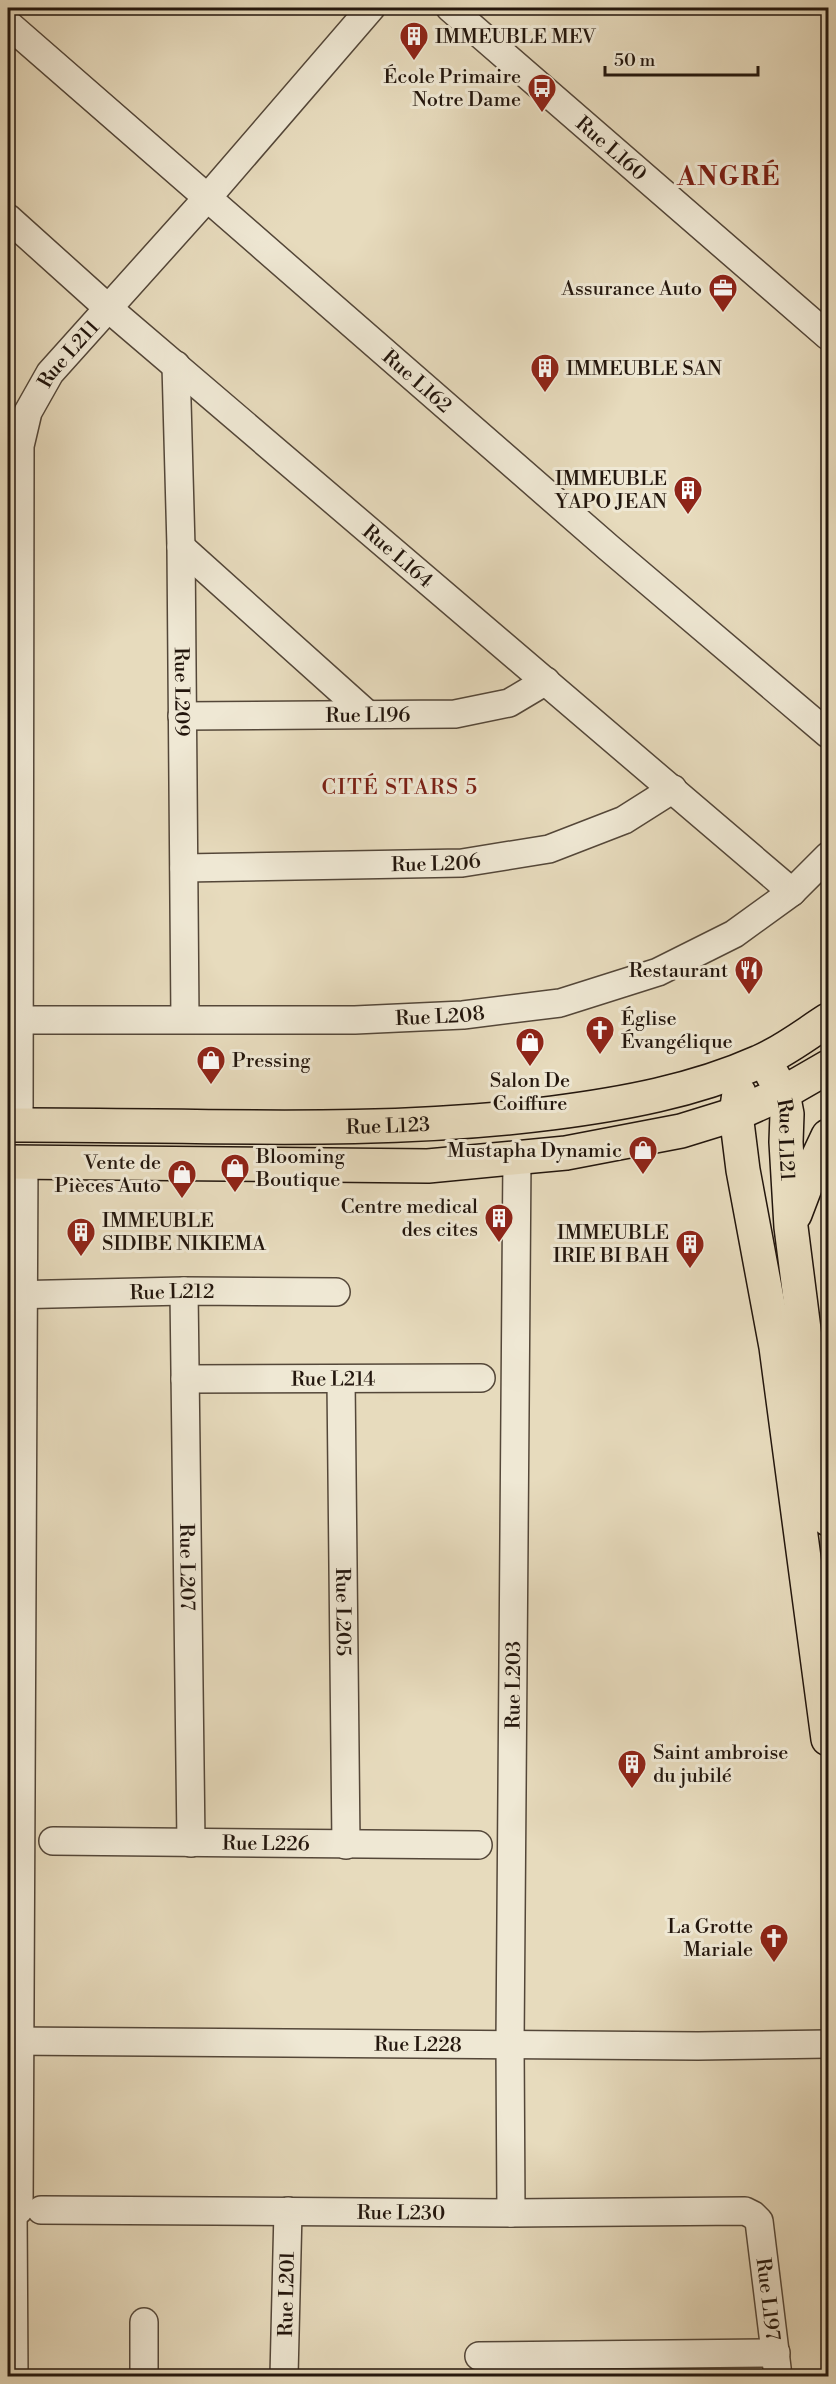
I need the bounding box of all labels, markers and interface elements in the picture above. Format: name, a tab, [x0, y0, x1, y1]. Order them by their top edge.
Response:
building icon: IMMEUBLE MEV	[398, 20, 430, 62]
place label: IMMEUBLE MEV	[435, 25, 597, 50]
scale bar	[605, 39, 758, 77]
text: 50 m	[614, 49, 656, 72]
place label: École Primaire Notre Dame	[384, 64, 521, 113]
bus stop icon: École Primaire Notre Dame	[526, 72, 558, 114]
street label: Rue L160	[570, 112, 651, 187]
district label: ANGRÉ	[676, 159, 781, 193]
office icon: Assurance Auto	[707, 272, 739, 314]
place label: Assurance Auto	[560, 277, 702, 302]
street label: Rue L211	[33, 315, 106, 393]
street label: Rue L162	[376, 345, 456, 419]
building icon: IMMEUBLE SAN	[529, 352, 561, 394]
place label: IMMEUBLE SAN	[566, 357, 722, 382]
place label: IMMEUBLE YAPO JEAN	[554, 467, 667, 515]
building icon: IMMEUBLE YAPO JEAN	[672, 474, 704, 516]
street label: Rue L164	[357, 520, 438, 594]
street label: Rue L209	[168, 647, 194, 737]
street label: Rue L196	[325, 703, 411, 729]
district label: CITÉ STARS 5	[322, 773, 479, 801]
street label: Rue L206	[391, 849, 483, 878]
restaurant icon: Restaurant	[733, 954, 765, 996]
place label: Restaurant	[629, 959, 728, 984]
street label: Rue L208	[395, 1001, 486, 1032]
place label: Église Évangélique	[621, 1006, 733, 1055]
church icon: Église Évangélique	[584, 1014, 616, 1056]
shop icon: Salon De Coiffure	[514, 1026, 546, 1068]
shop icon: Pressing	[195, 1044, 227, 1086]
place label: Pressing	[232, 1049, 311, 1074]
place label: Salon De Coiffure	[490, 1069, 570, 1117]
street label: Rue L121	[770, 1097, 799, 1182]
street label: Rue L123	[346, 1113, 431, 1141]
shop icon: Mustapha Dynamic	[627, 1134, 659, 1176]
place label: Mustapha Dynamic	[447, 1139, 622, 1164]
place label: Blooming Boutique	[255, 1145, 345, 1193]
place label: Vente de Pièces Auto	[55, 1151, 161, 1199]
shop icon: Blooming Boutique	[219, 1152, 251, 1194]
shop icon: Vente de Pièces Auto	[166, 1158, 198, 1200]
place label: Centre medical des cites	[341, 1195, 478, 1243]
building icon: Centre medical des cites	[483, 1202, 515, 1244]
place label: IMMEUBLE SIDIBE NIKIEMA	[102, 1209, 267, 1257]
building icon: IMMEUBLE SIDIBE NIKIEMA	[65, 1216, 97, 1258]
place label: IMMEUBLE IRIE BI BAH	[553, 1221, 669, 1269]
building icon: IMMEUBLE IRIE BI BAH	[674, 1228, 706, 1270]
street label: Rue L212	[129, 1280, 214, 1306]
street label: Rue L214	[291, 1367, 375, 1393]
street label: Rue L207	[173, 1523, 199, 1611]
street label: Rue L205	[329, 1568, 355, 1656]
street label: Rue L203	[501, 1641, 527, 1729]
place label: Saint ambroise du jubilé	[653, 1741, 788, 1789]
building icon: Saint ambroise du jubilé	[616, 1748, 648, 1790]
street label: Rue L226	[222, 1832, 310, 1857]
place label: La Grotte Mariale	[667, 1915, 753, 1963]
church icon: La Grotte Mariale	[758, 1922, 790, 1964]
street label: Rue L228	[374, 2033, 462, 2058]
street label: Rue L230	[357, 2201, 445, 2227]
street label: Rue L201	[274, 2251, 301, 2337]
street label: Rue L197	[750, 2257, 785, 2342]

